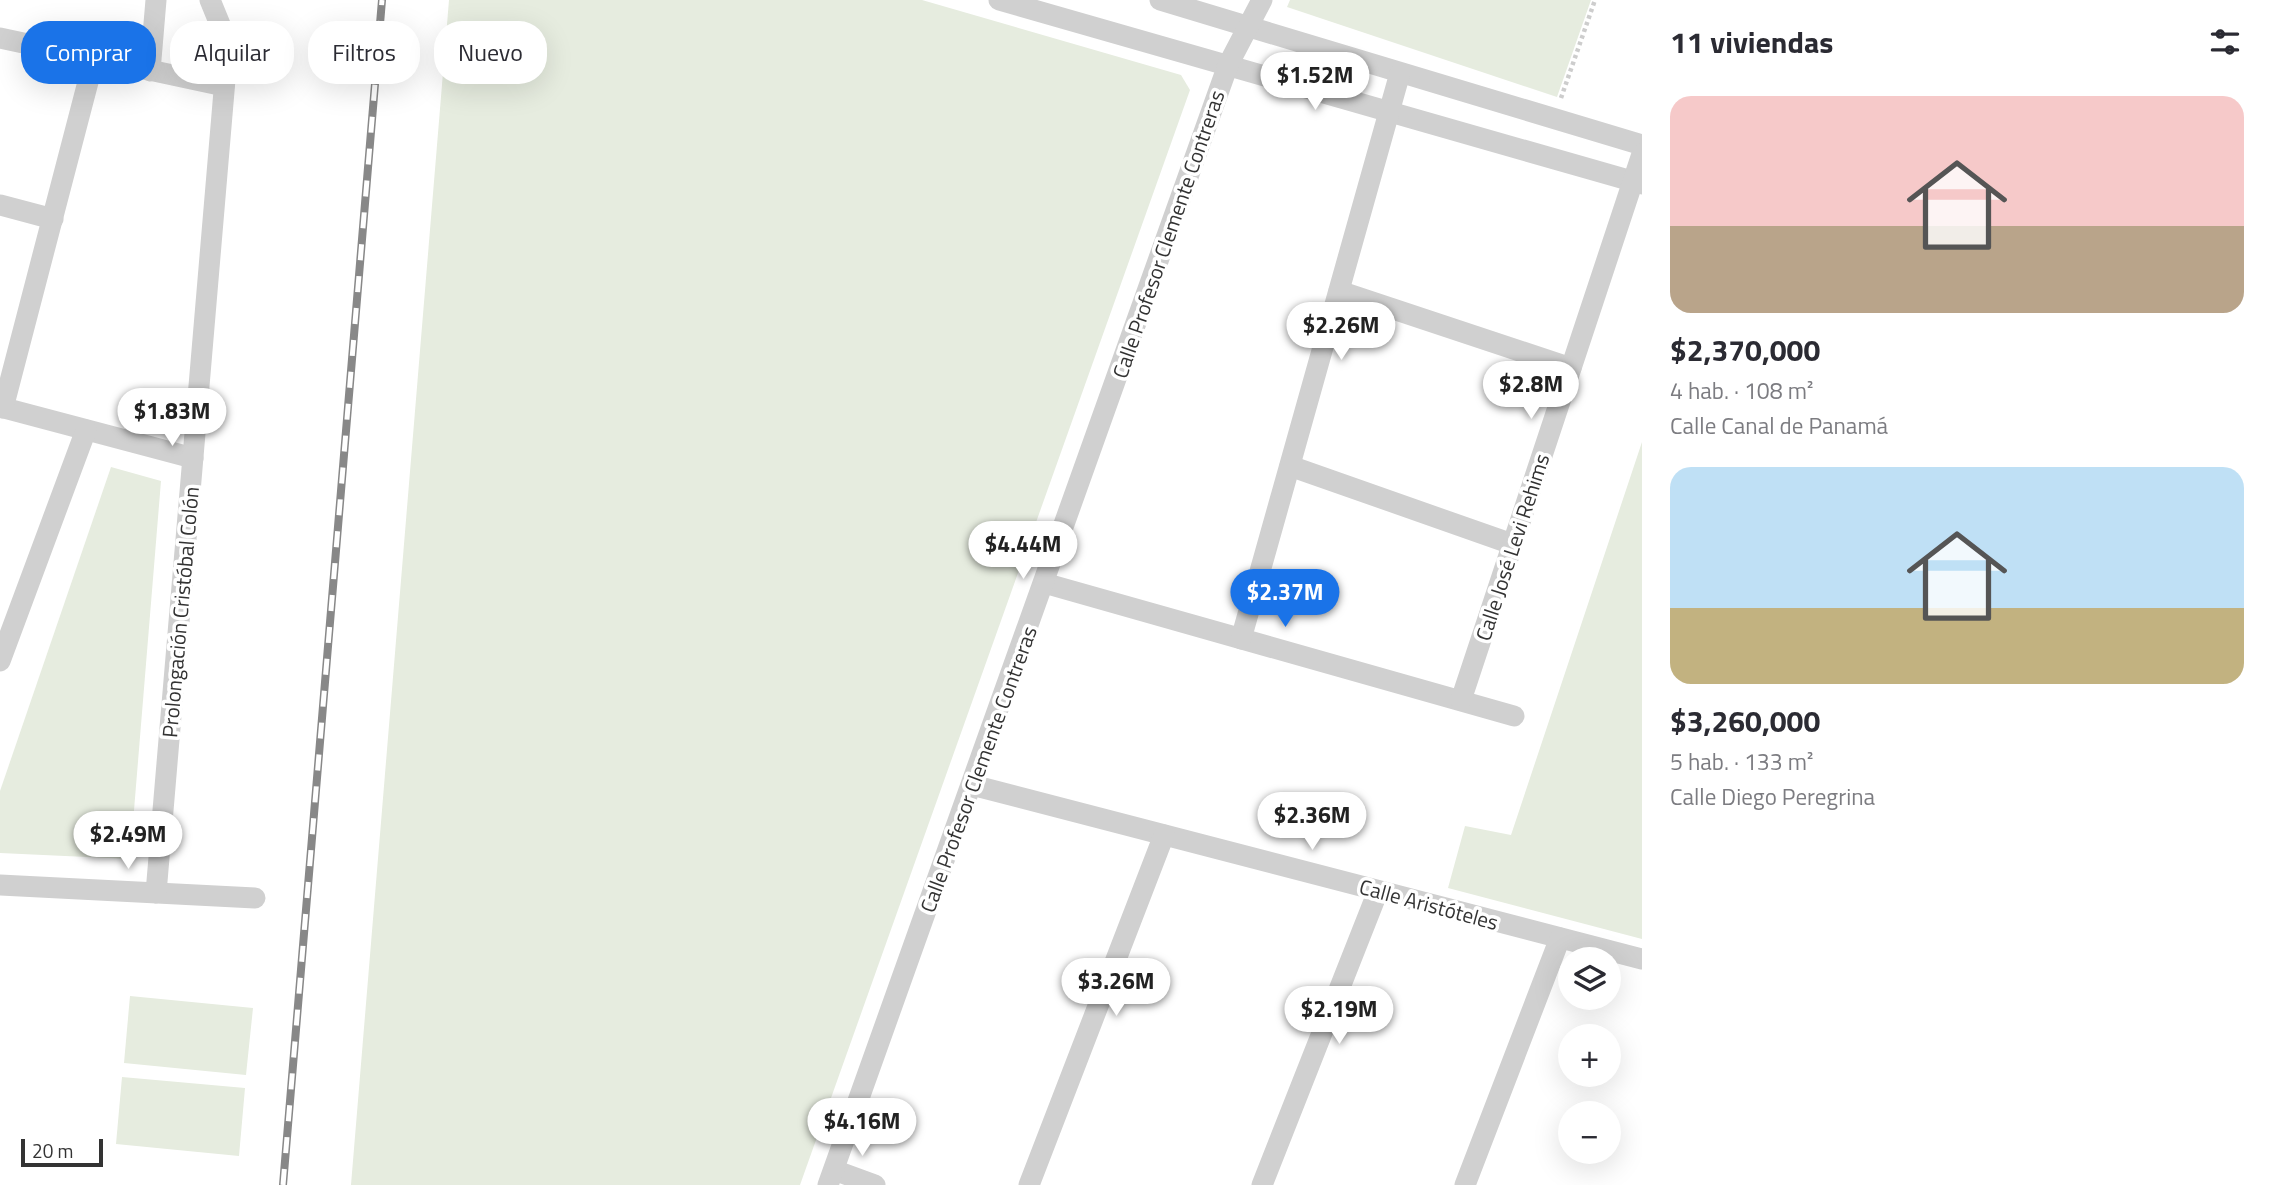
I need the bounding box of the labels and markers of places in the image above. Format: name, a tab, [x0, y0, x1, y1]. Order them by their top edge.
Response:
pin: $1.52M	[1258, 52, 1372, 112]
pin: $2.26M	[1284, 302, 1398, 362]
pin: $2.8M	[1482, 362, 1580, 421]
pin: $1.83M	[115, 388, 229, 448]
pin: $4.44M	[966, 522, 1080, 581]
pin: $2.37M	[1228, 570, 1342, 629]
pin: $2.36M	[1255, 792, 1369, 852]
pin: $2.49M	[71, 812, 185, 871]
pin: $3.26M	[1059, 958, 1173, 1018]
pin: $2.19M	[1282, 986, 1396, 1046]
pin: $4.16M	[805, 1098, 919, 1158]

